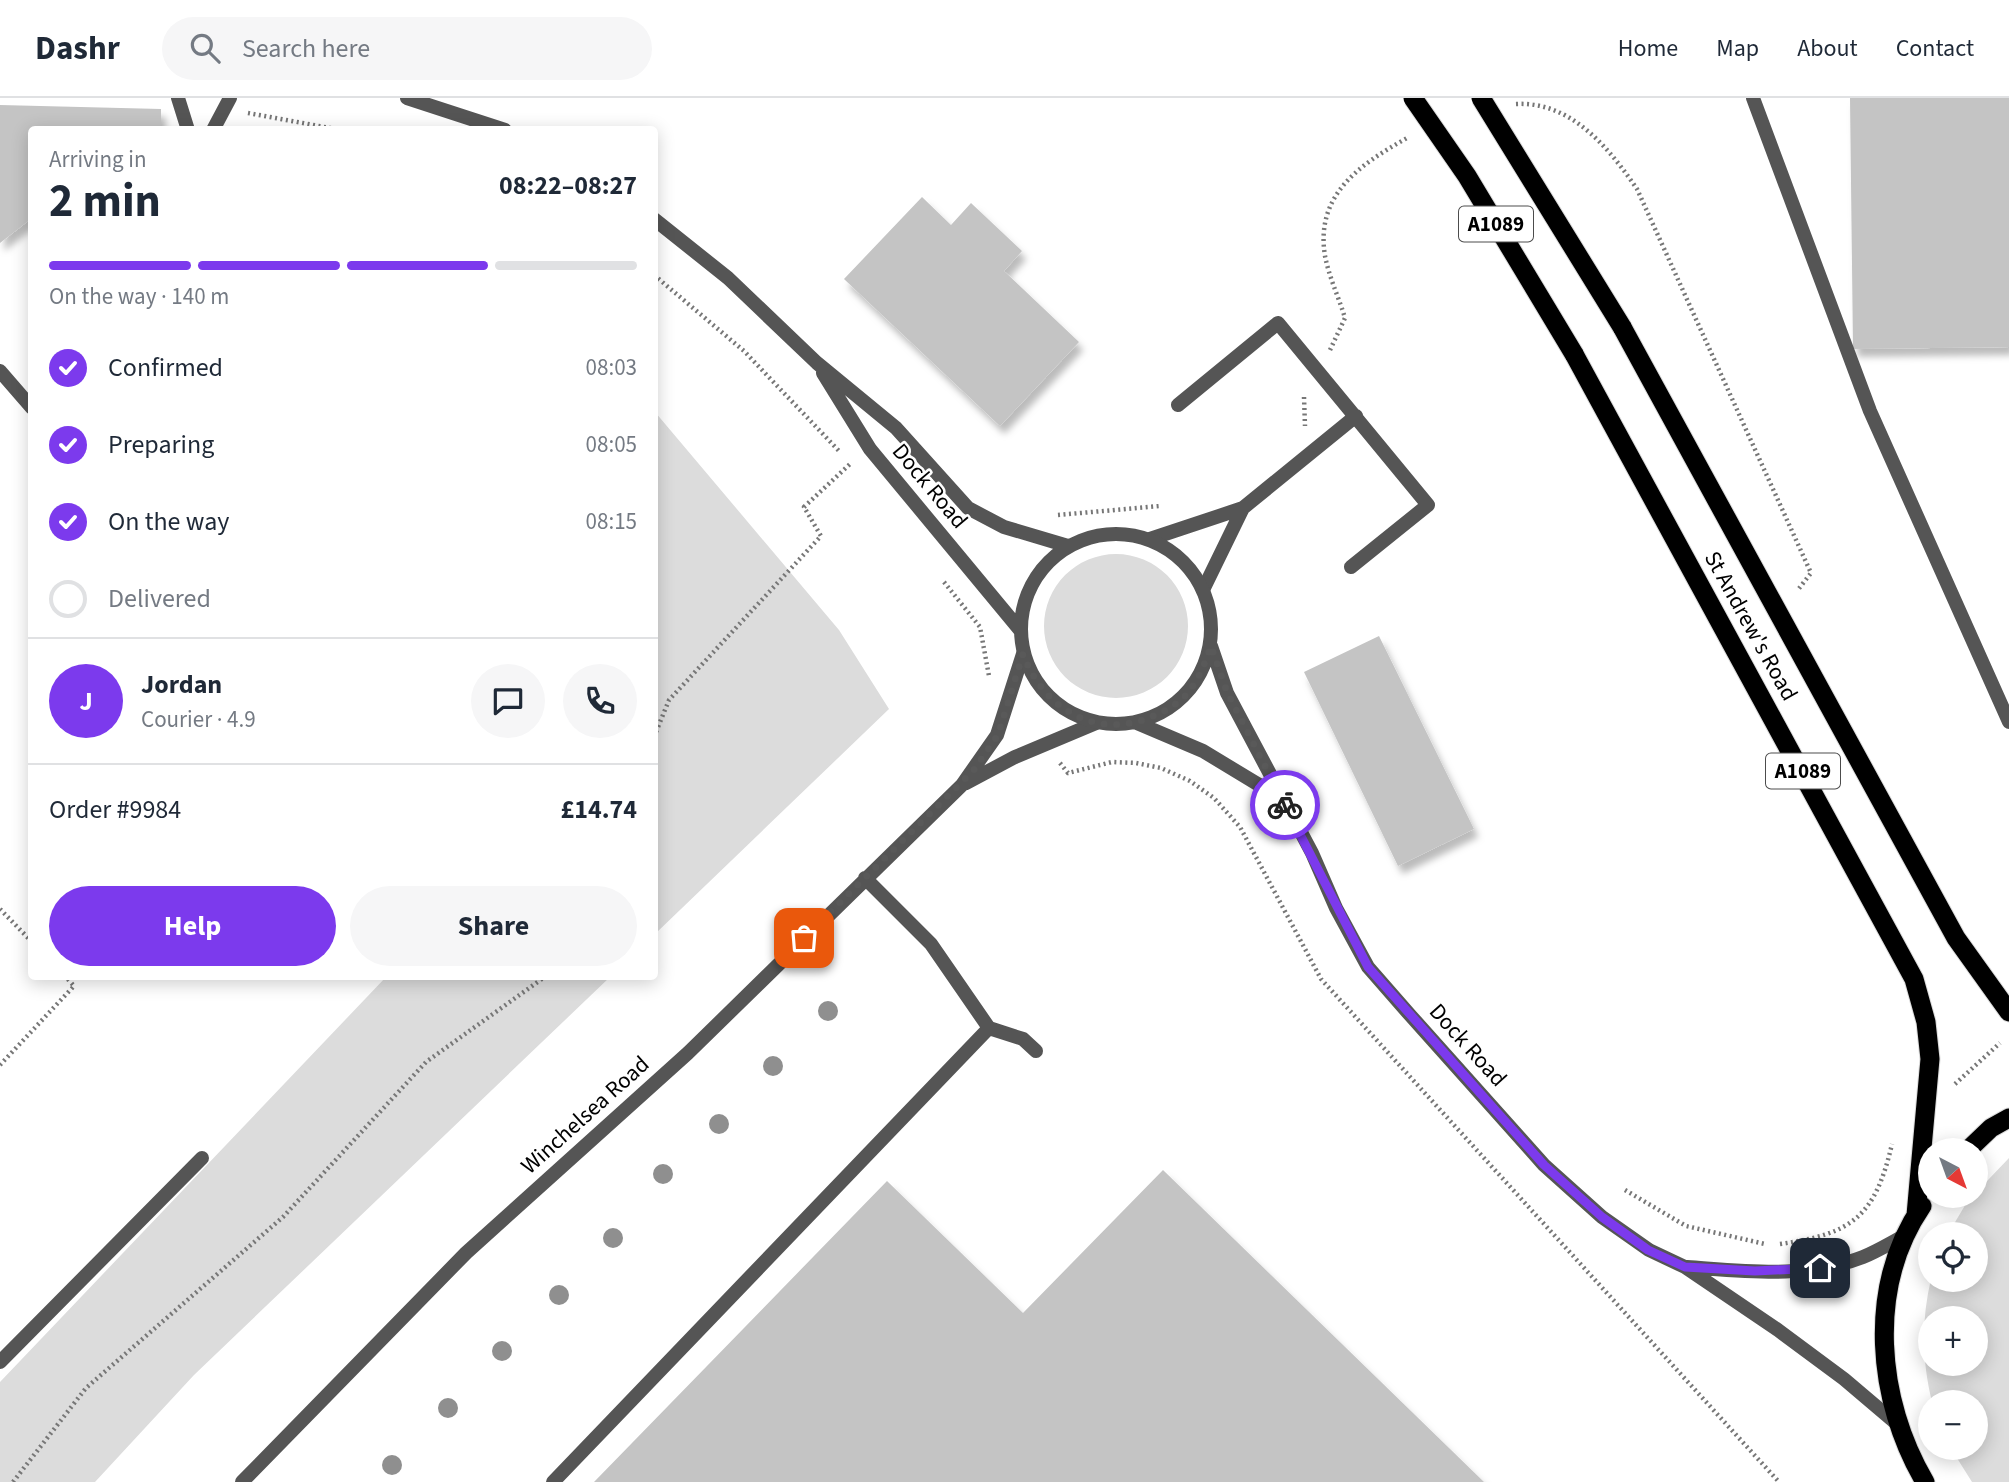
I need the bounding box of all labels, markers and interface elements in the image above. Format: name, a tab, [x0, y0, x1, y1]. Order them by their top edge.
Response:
search box	[162, 17, 652, 80]
text: Dashr	[35, 25, 120, 72]
icon: search	[186, 29, 224, 67]
text: Search here	[242, 30, 370, 67]
text: Home	[1618, 31, 1678, 66]
text: Map	[1716, 31, 1759, 66]
text: About	[1797, 31, 1858, 66]
text: Contact	[1896, 31, 1974, 66]
text: Arriving in	[49, 143, 147, 176]
text: 08:22–08:27	[499, 167, 637, 204]
text: 2 min	[49, 169, 161, 234]
road number: A1089	[1459, 206, 1533, 242]
text: On the way · 140 m	[49, 280, 229, 313]
icon: check	[49, 349, 87, 387]
text: Confirmed	[108, 349, 223, 386]
text: 08:03	[586, 351, 637, 384]
icon: check	[49, 426, 87, 464]
text: Preparing	[108, 426, 214, 463]
text: 08:05	[586, 428, 637, 461]
street label: Dock Road	[884, 436, 976, 536]
icon: check	[49, 503, 87, 541]
text: On the way	[108, 503, 229, 540]
text: 08:15	[586, 505, 637, 538]
street label: St Andrew's Road	[1696, 545, 1806, 707]
text: Delivered	[108, 580, 211, 617]
button: chat	[471, 664, 545, 738]
button: phone	[563, 664, 637, 738]
text: Jordan	[141, 666, 222, 703]
text: J	[79, 683, 93, 720]
text: Courier · 4.9	[141, 703, 256, 736]
road number: A1089	[1766, 754, 1840, 788]
courier	[1250, 770, 1320, 840]
icon: bike	[1266, 786, 1304, 824]
text: Order #9984	[49, 791, 181, 828]
text: £14.74	[561, 791, 637, 828]
button: Help	[49, 886, 336, 966]
button: Share	[350, 886, 637, 966]
pin	[774, 908, 834, 968]
icon: bag	[785, 919, 823, 957]
street label: Dock Road	[1421, 996, 1515, 1094]
street label: Winchelsea Road	[513, 1048, 657, 1182]
north arrow	[1918, 1138, 1988, 1208]
map controls	[1918, 1138, 1988, 1460]
button: locate	[1918, 1222, 1988, 1292]
pin	[1790, 1238, 1850, 1298]
icon: home	[1801, 1249, 1839, 1287]
button: +	[1918, 1306, 1988, 1376]
button: −	[1918, 1390, 1988, 1460]

